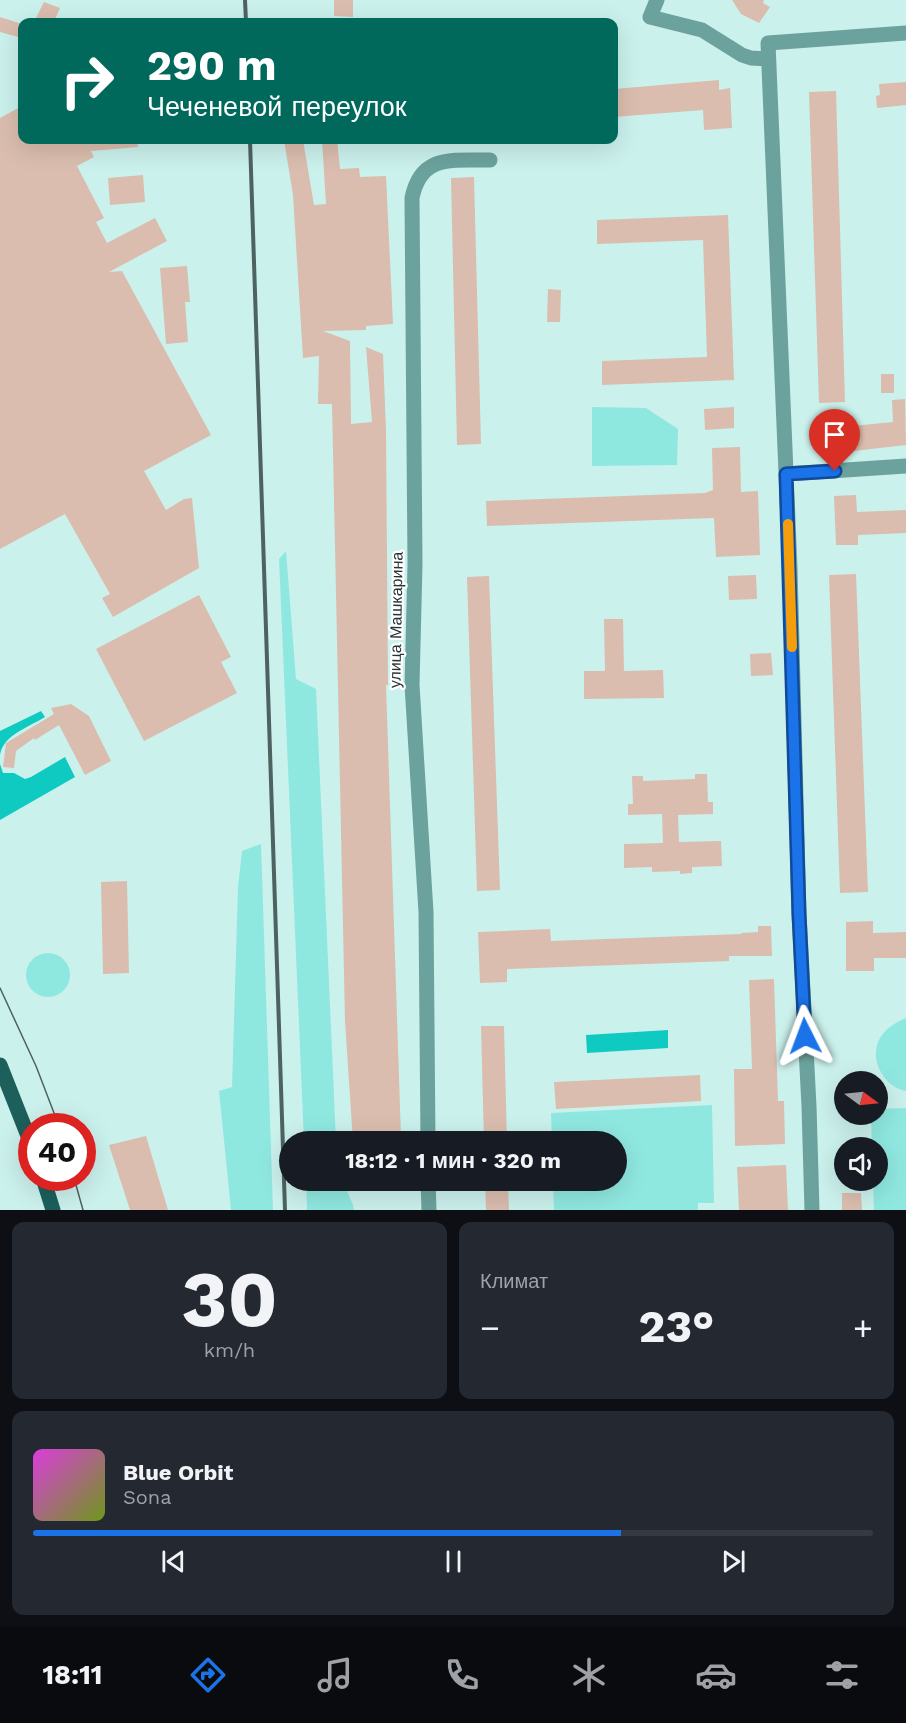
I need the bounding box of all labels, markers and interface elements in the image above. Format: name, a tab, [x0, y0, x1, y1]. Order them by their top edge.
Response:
text: 290 m	[147, 41, 277, 90]
icon: right	[48, 42, 126, 120]
text: Чеченевой переулок	[147, 91, 407, 123]
pin	[809, 409, 860, 471]
icon: arrive	[818, 418, 851, 451]
street label: улица Машкарина	[385, 551, 407, 688]
position arrow	[773, 1004, 837, 1068]
north arrow	[834, 1071, 888, 1125]
map controls	[834, 1071, 888, 1191]
speed limit sign: 40	[18, 1113, 96, 1191]
button: sound	[834, 1137, 888, 1191]
text: 18:12 · 1 мин · 320 m	[345, 1148, 561, 1173]
text: 30	[181, 1253, 278, 1345]
text: Климат	[480, 1269, 548, 1293]
text: 23°	[639, 1300, 714, 1353]
text: −	[480, 1308, 500, 1347]
text: +	[853, 1308, 873, 1347]
text: km/h	[204, 1338, 255, 1362]
text: Blue Orbit	[123, 1460, 233, 1485]
text: Sona	[123, 1485, 172, 1509]
icon: previous	[157, 1545, 190, 1578]
icon: pause	[437, 1545, 470, 1578]
icon: next	[717, 1545, 750, 1578]
icon: directions	[187, 1654, 229, 1696]
icon: music	[314, 1654, 356, 1696]
icon: phone	[441, 1654, 483, 1696]
icon: climate	[568, 1654, 610, 1696]
icon: car	[695, 1654, 737, 1696]
icon: filters	[821, 1654, 863, 1696]
text: 18:11	[42, 1659, 102, 1691]

